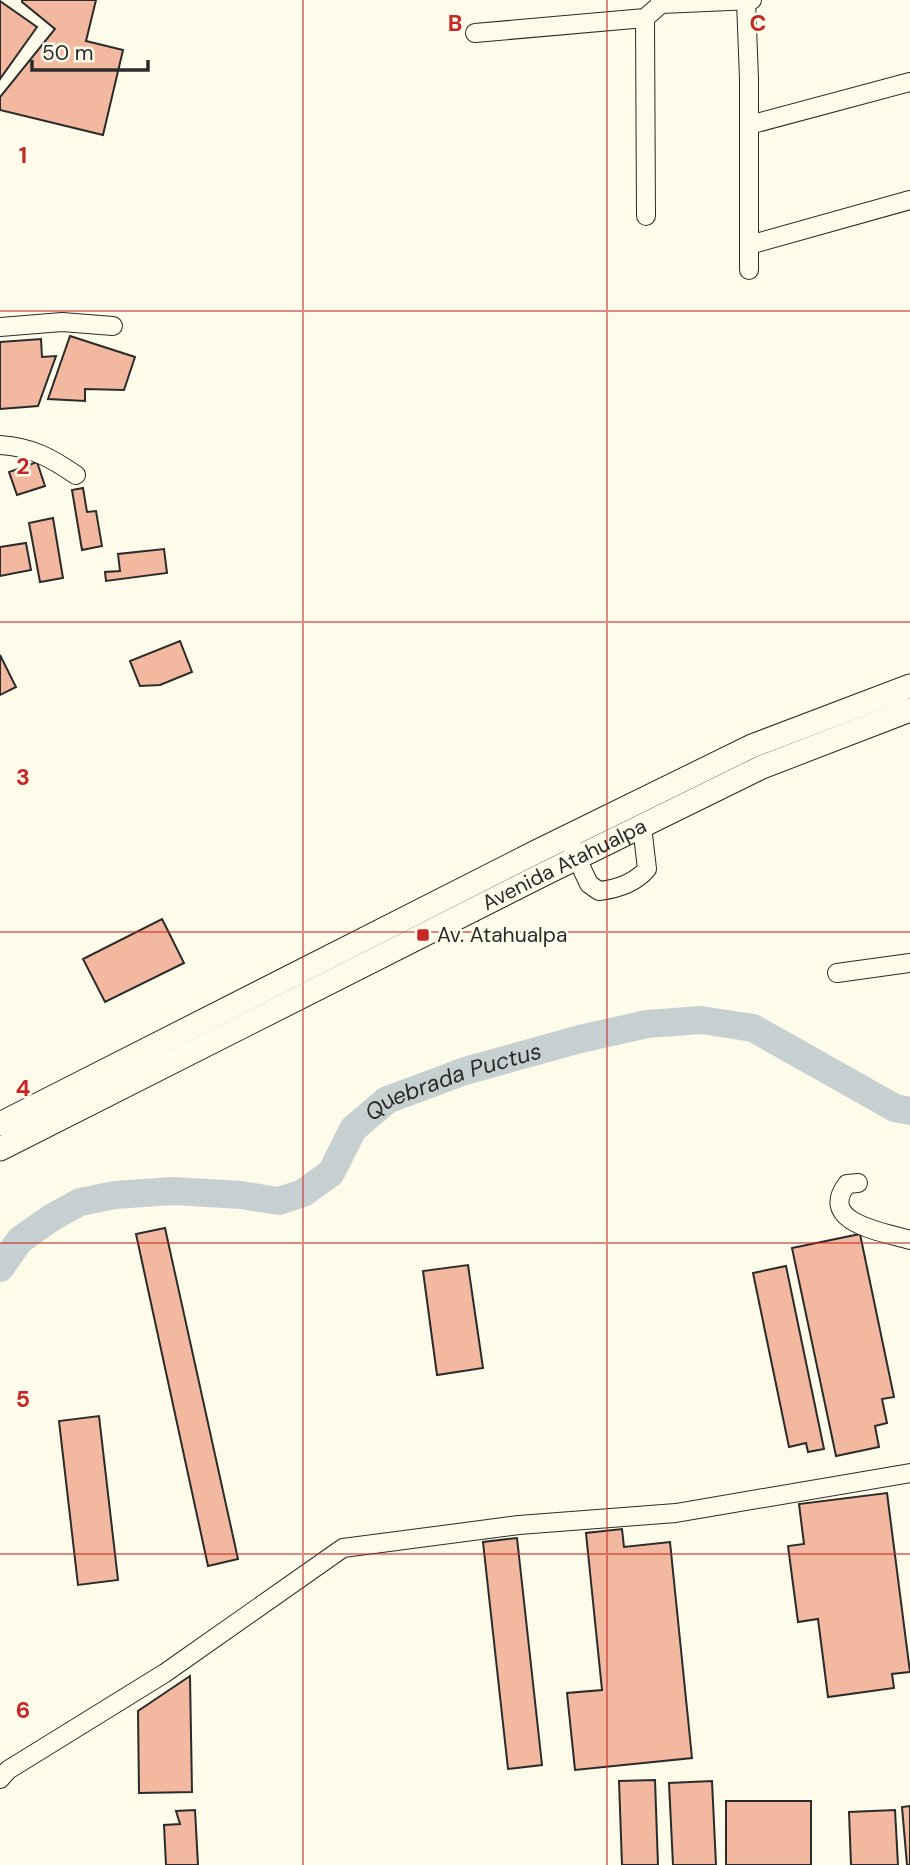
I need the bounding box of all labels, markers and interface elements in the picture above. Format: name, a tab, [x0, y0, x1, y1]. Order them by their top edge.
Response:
text: B	[448, 8, 462, 38]
text: C	[750, 8, 766, 38]
scale bar	[32, 28, 147, 72]
text: 50 m	[42, 39, 93, 67]
text: 1	[19, 140, 27, 170]
text: 2	[16, 451, 30, 481]
text: 3	[16, 762, 30, 792]
street label: Avenida Atahualpa	[477, 812, 651, 917]
place label: Av. Atahualpa	[437, 921, 567, 949]
marker: Av. Atahualpa	[415, 927, 431, 943]
water label: Quebrada Puctus	[358, 1035, 545, 1128]
text: 4	[16, 1073, 31, 1103]
text: 5	[16, 1384, 30, 1414]
text: 6	[16, 1695, 30, 1725]

